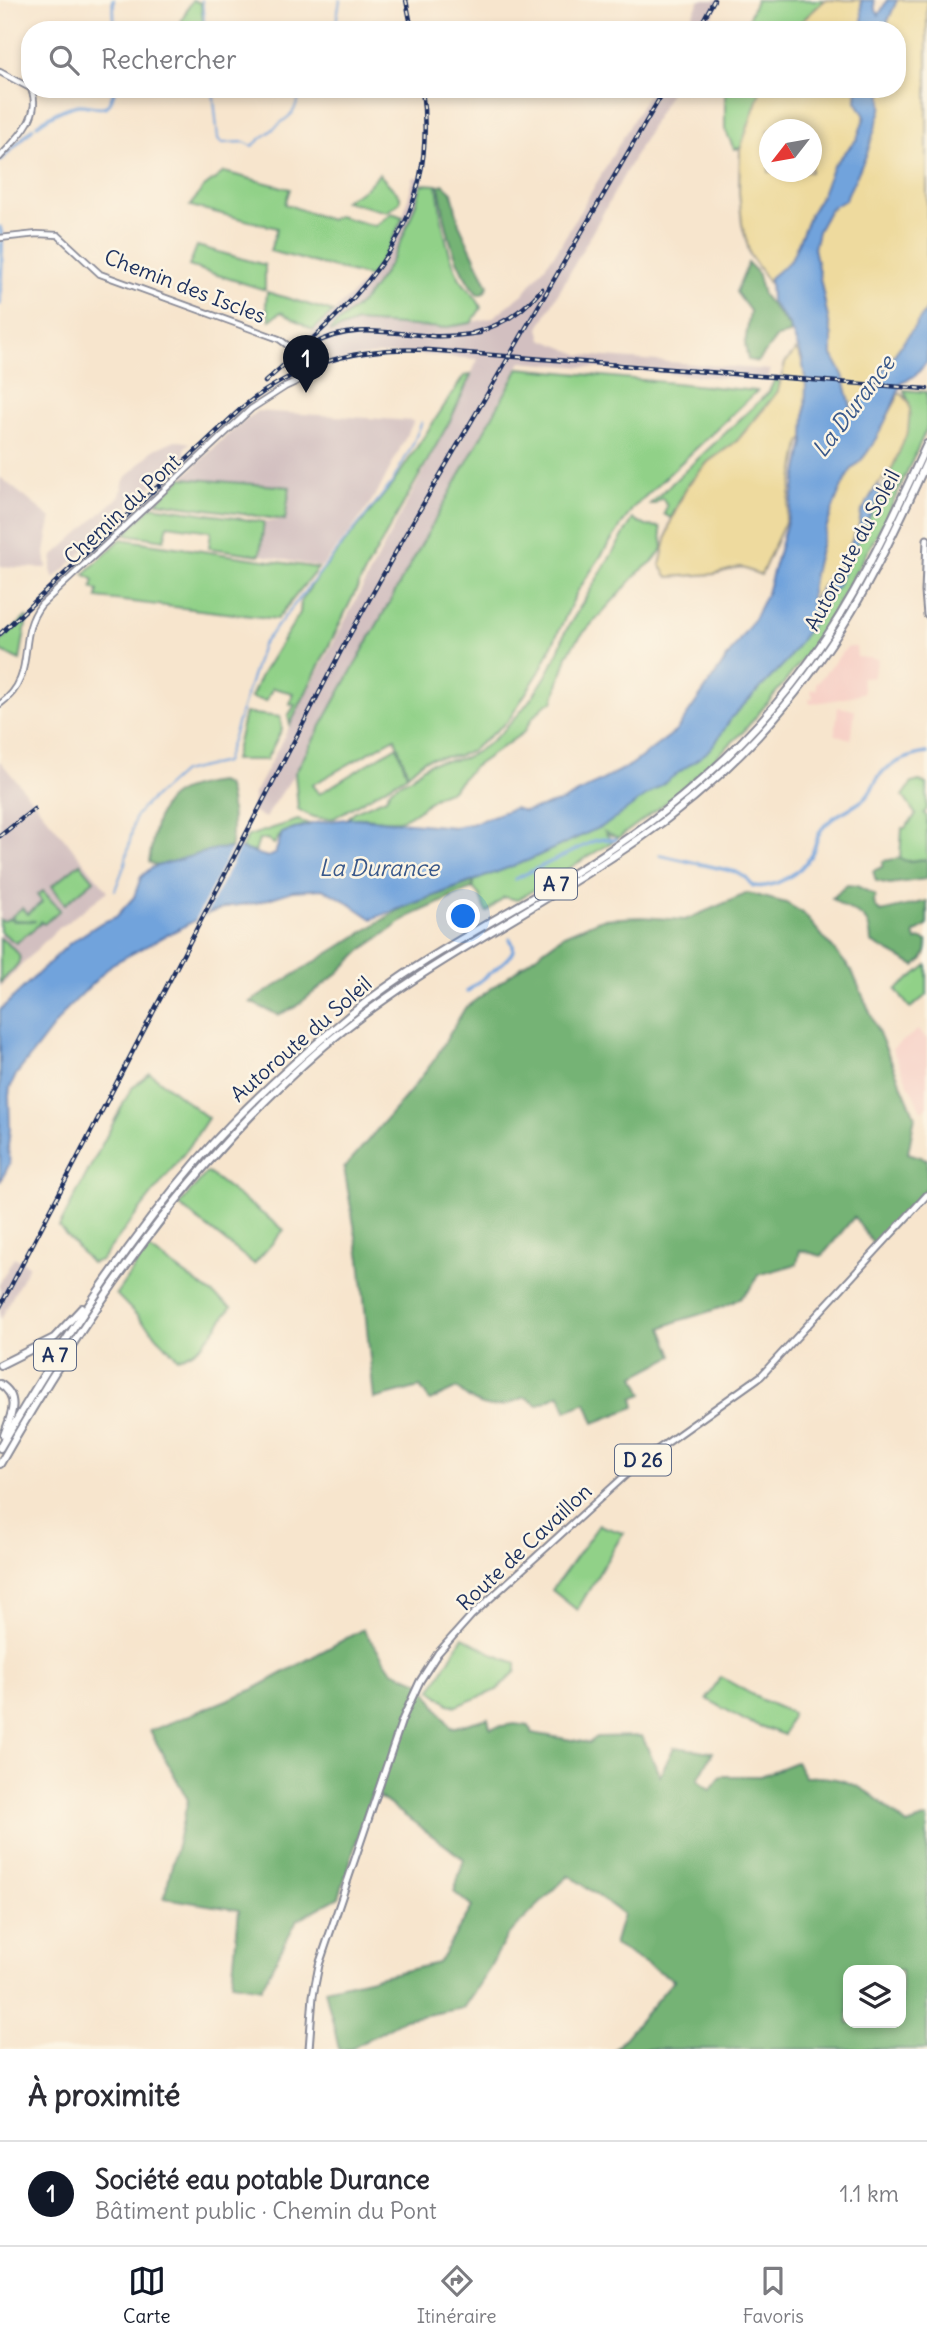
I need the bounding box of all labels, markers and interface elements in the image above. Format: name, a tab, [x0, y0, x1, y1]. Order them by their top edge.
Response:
search box	[21, 21, 906, 98]
icon: search	[45, 41, 83, 79]
text: Rechercher	[101, 43, 237, 76]
north arrow	[759, 119, 822, 182]
street label: Chemin des Iscles	[101, 243, 269, 329]
pin: 1	[283, 335, 329, 393]
water label: La Durance	[805, 348, 902, 463]
street label: Chemin du Pont	[58, 448, 186, 570]
street label: Autoroute du Soleil	[798, 465, 906, 635]
water label: La Durance	[319, 853, 441, 882]
road number: A 7	[535, 869, 577, 900]
your location	[446, 899, 480, 933]
street label: Autoroute du Soleil	[225, 970, 377, 1108]
road number: A 7	[34, 1340, 76, 1371]
road number: D 26	[615, 1444, 671, 1476]
street label: Route de Cavaillon	[451, 1478, 597, 1616]
map controls	[843, 1965, 906, 2028]
button: layers	[843, 1965, 906, 2028]
text: À proximité	[28, 2076, 180, 2114]
text: Société eau potable Durance	[95, 2163, 430, 2196]
text: 1	[46, 2179, 56, 2208]
text: 1.1 km	[840, 2179, 899, 2208]
text: Bâtiment public · Chemin du Pont	[95, 2196, 437, 2225]
tab: Carte	[123, 2262, 170, 2328]
tab: Itinéraire	[417, 2262, 496, 2328]
tab: Favoris	[743, 2262, 804, 2328]

